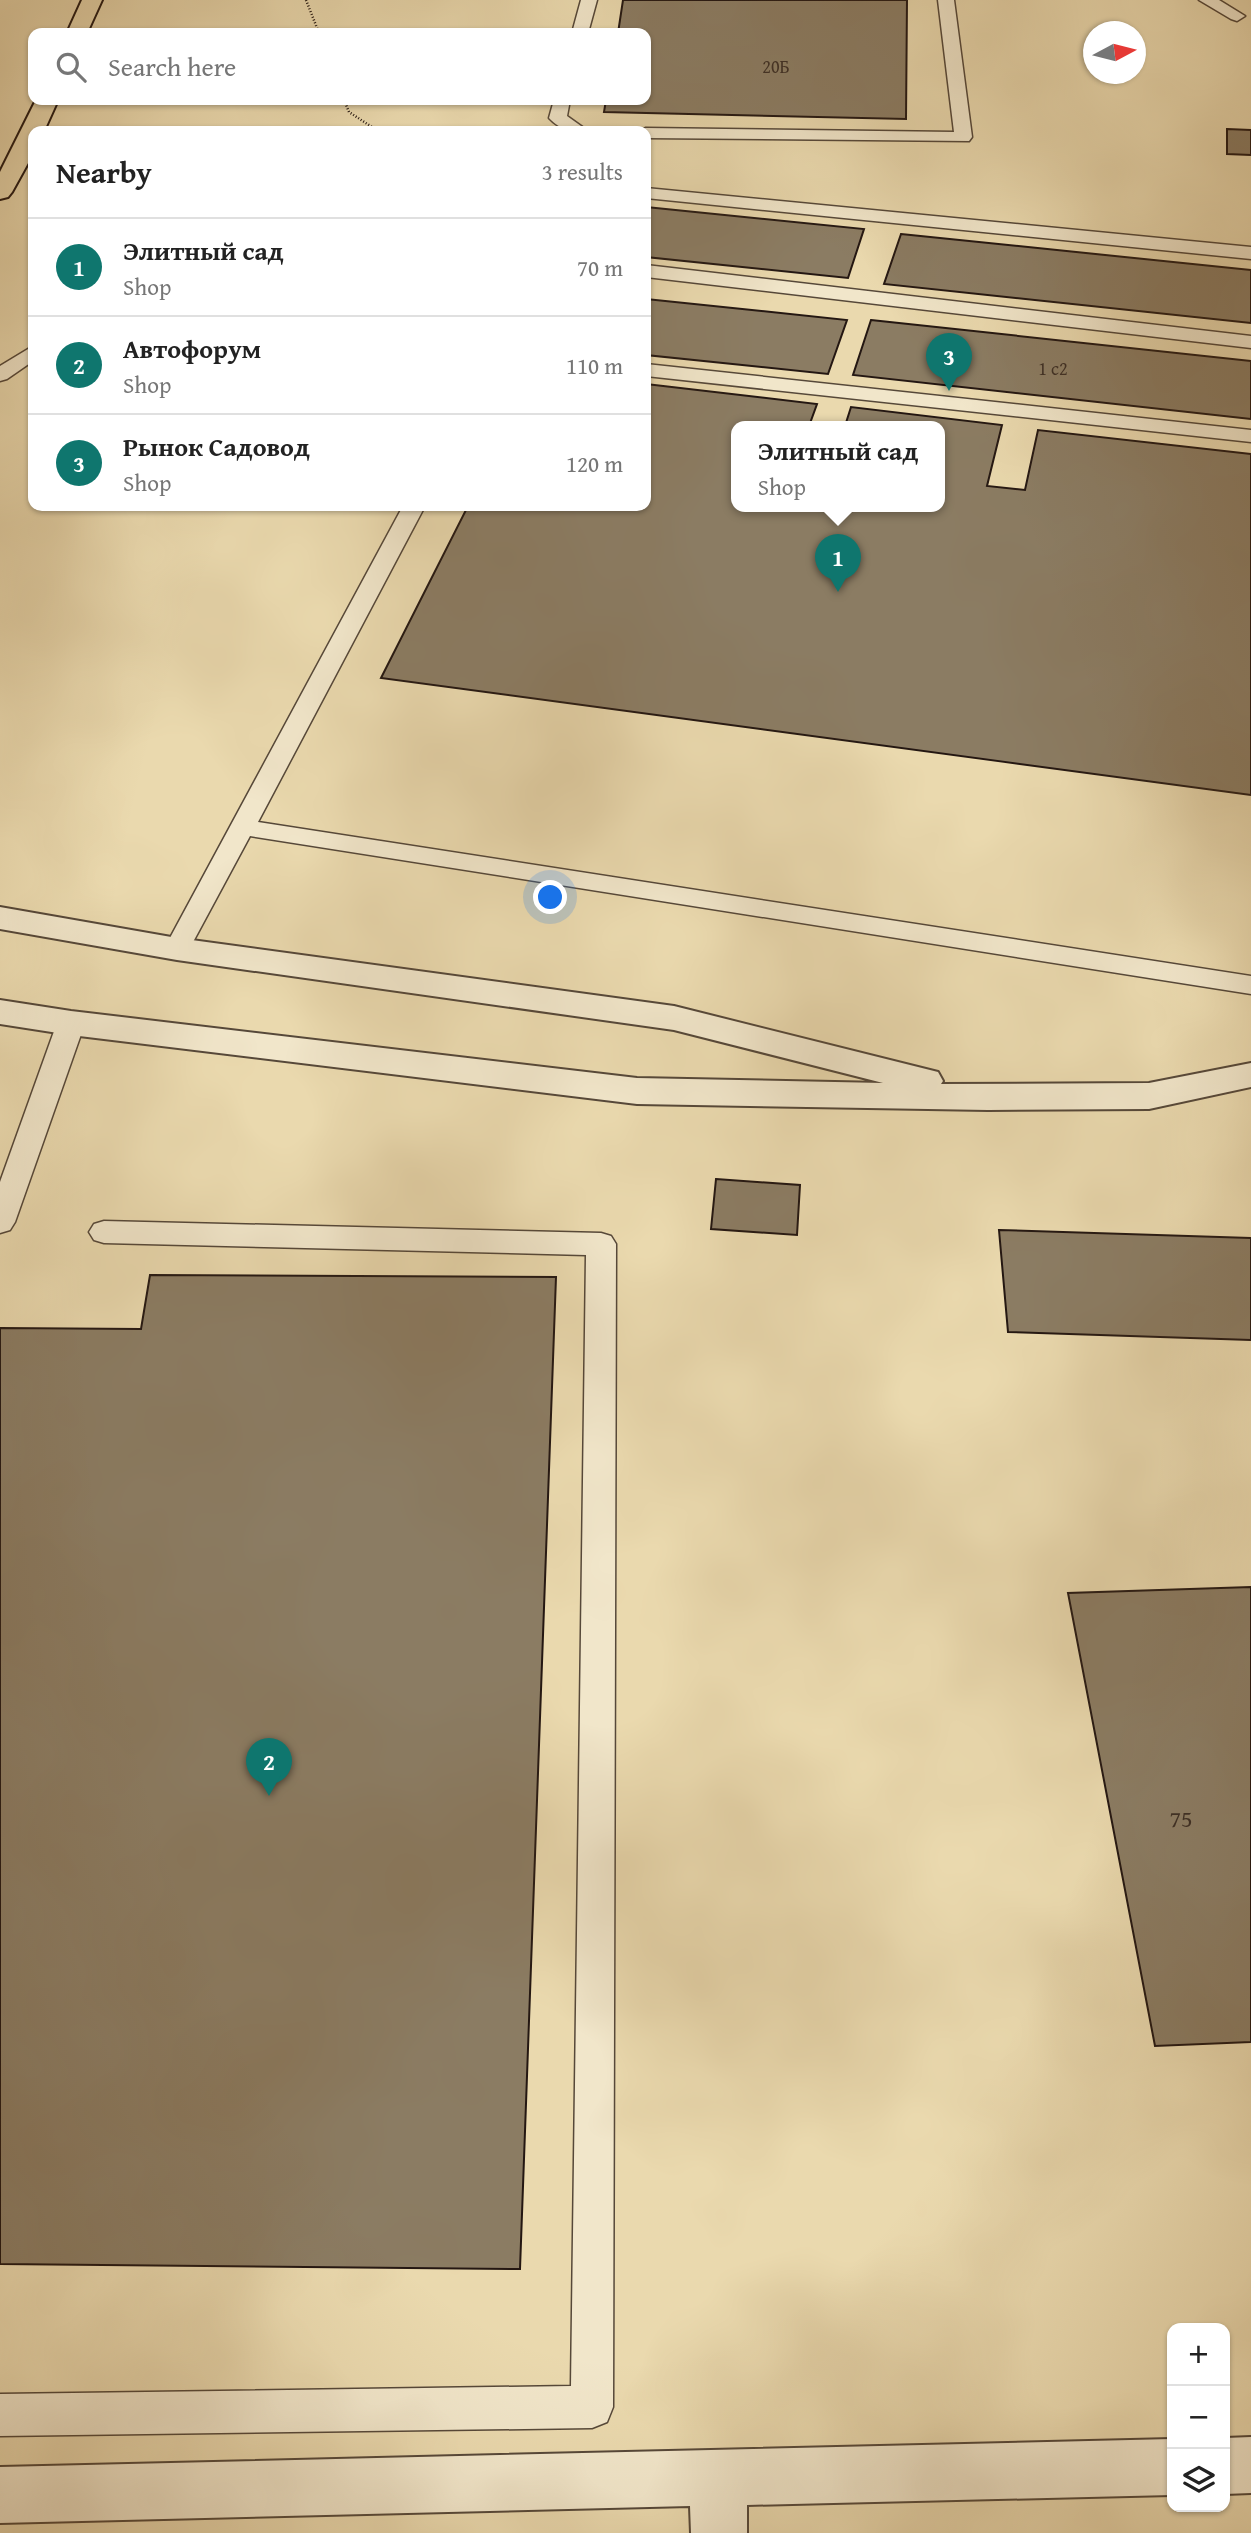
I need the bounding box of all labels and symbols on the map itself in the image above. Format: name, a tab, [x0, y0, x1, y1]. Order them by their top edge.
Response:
north arrow	[1083, 21, 1146, 84]
house number: 20Б	[762, 53, 790, 80]
pin: 3	[926, 333, 972, 391]
house number: 1 с2	[1038, 355, 1068, 382]
pin: 1	[815, 534, 861, 592]
your location	[533, 880, 567, 914]
pin: 2	[246, 1738, 292, 1796]
house number: 75	[1169, 1801, 1193, 1836]

